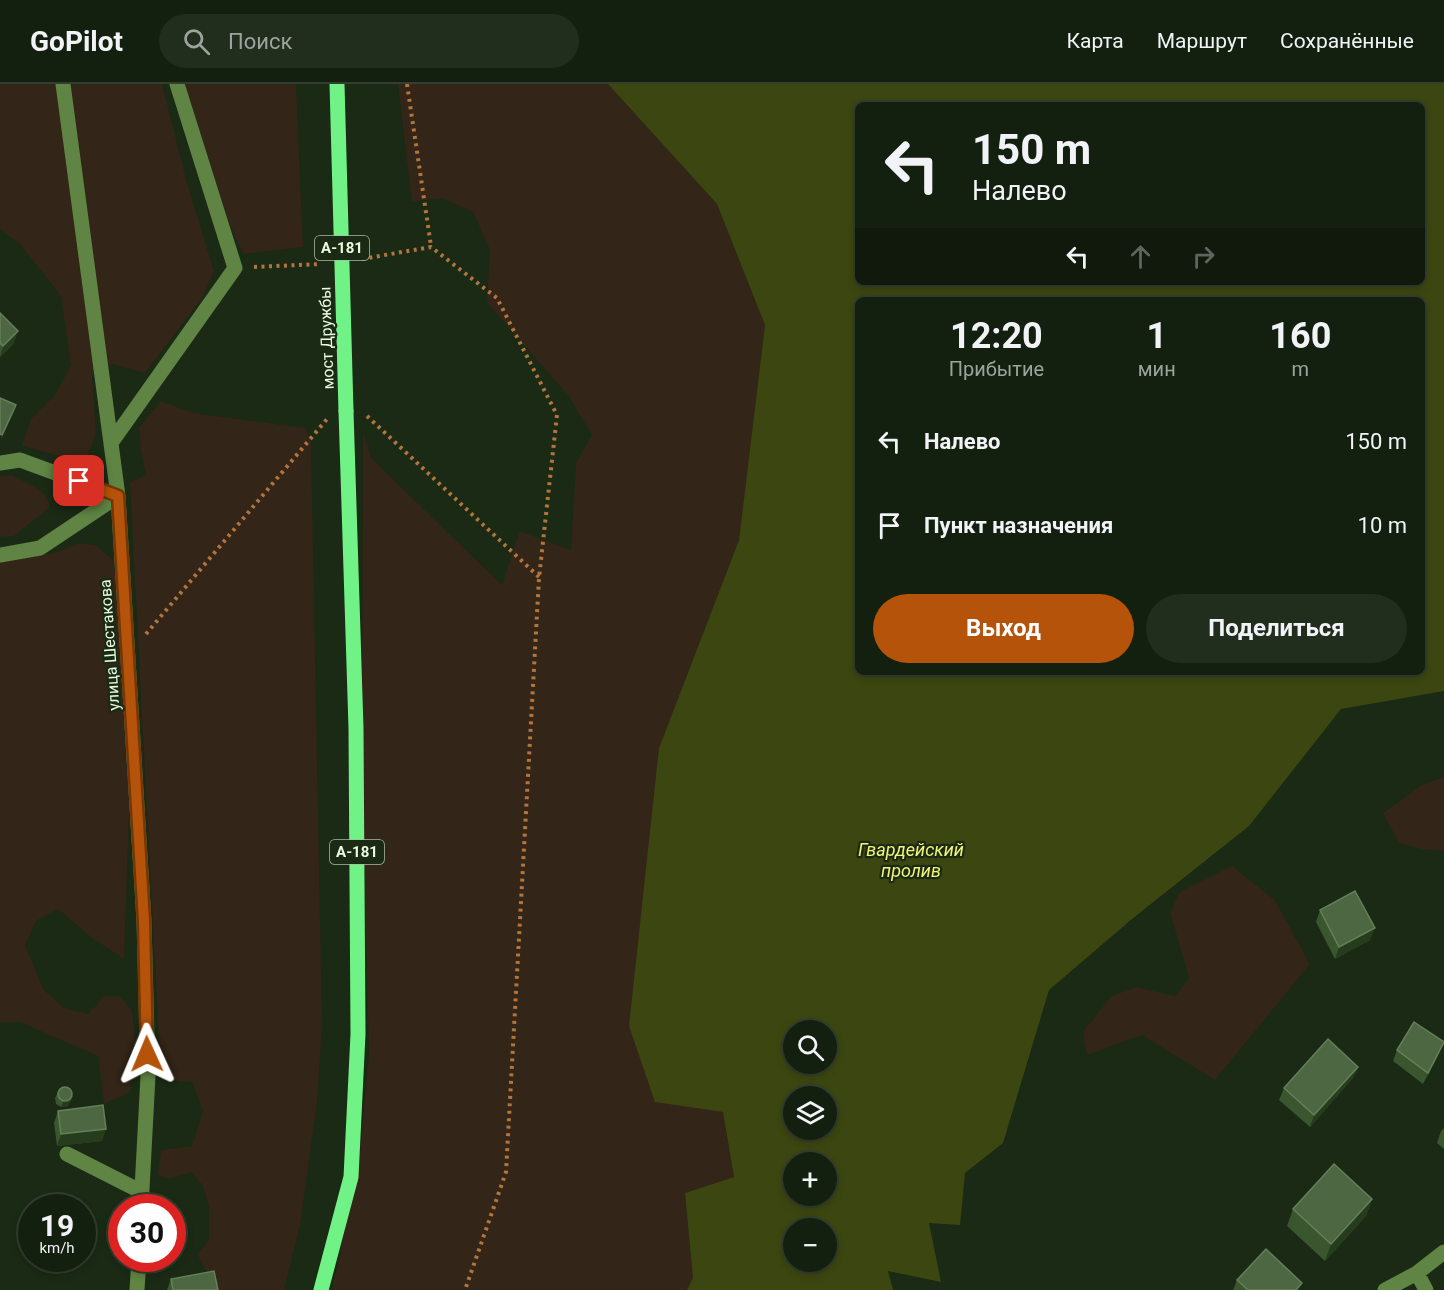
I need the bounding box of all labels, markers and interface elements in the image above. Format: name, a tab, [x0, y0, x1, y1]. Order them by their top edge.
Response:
search box	[159, 14, 579, 68]
text: GoPilot	[30, 25, 123, 58]
icon: search	[180, 25, 213, 58]
text: Поиск	[228, 29, 292, 54]
text: Карта	[1067, 29, 1124, 53]
text: Маршрут	[1157, 29, 1247, 53]
text: Сохранённые	[1280, 29, 1414, 53]
text: 150 m	[972, 125, 1091, 174]
icon: left	[873, 126, 951, 204]
text: Налево	[972, 175, 1067, 207]
road number: А-181	[315, 236, 369, 260]
icon: left	[1061, 240, 1094, 273]
icon: ahead	[1124, 240, 1157, 273]
icon: right	[1187, 240, 1220, 273]
street label: мост Дружбы	[315, 286, 338, 390]
text: 12:20	[950, 315, 1043, 357]
text: 1	[1146, 315, 1167, 357]
text: 160	[1269, 315, 1331, 357]
text: Прибытие	[949, 357, 1044, 381]
text: мин	[1138, 357, 1176, 381]
text: m	[1292, 357, 1309, 381]
icon: left	[873, 425, 906, 458]
text: Налево	[924, 429, 1001, 454]
text: 150 m	[1345, 429, 1407, 454]
pin	[53, 455, 104, 506]
icon: arrive	[62, 464, 95, 497]
icon: arrive	[873, 509, 906, 542]
text: Пункт назначения	[924, 513, 1113, 538]
text: 10 m	[1358, 513, 1407, 538]
street label: улица Шестакова	[95, 579, 124, 711]
button: Выход	[873, 594, 1134, 663]
button: Поделиться	[1146, 594, 1407, 663]
water label: Гвардейский пролив	[858, 839, 964, 881]
road number: А-181	[330, 840, 384, 864]
map controls	[783, 1020, 837, 1272]
button: search	[783, 1020, 837, 1074]
position arrow	[115, 1022, 179, 1086]
button: layers	[783, 1086, 837, 1140]
button: +	[783, 1152, 837, 1206]
speed limit sign: 30	[108, 1194, 186, 1272]
text: 19	[40, 1208, 74, 1243]
button: −	[783, 1218, 837, 1272]
text: km/h	[39, 1239, 75, 1257]

